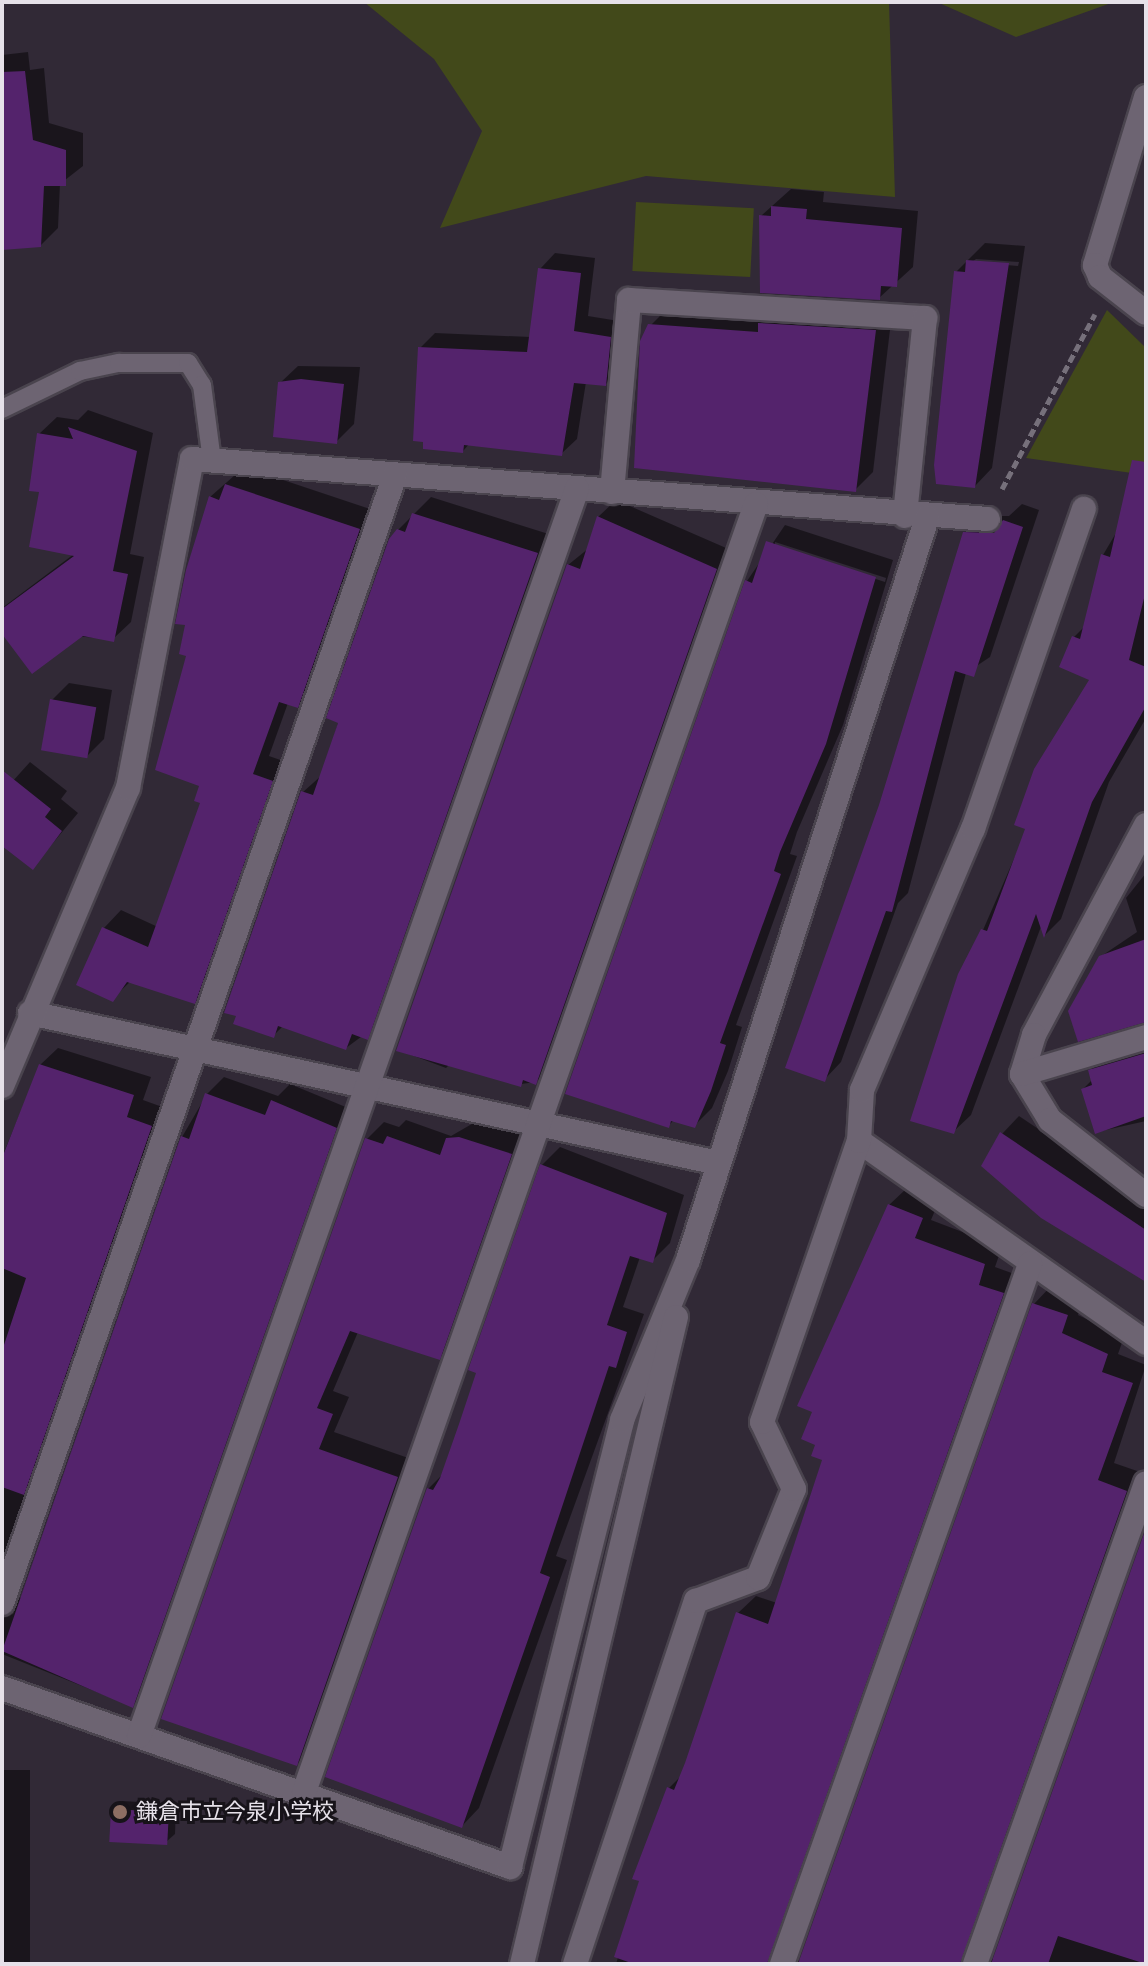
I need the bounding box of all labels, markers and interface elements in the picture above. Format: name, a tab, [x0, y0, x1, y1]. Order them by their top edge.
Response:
place label: 鎌倉市立今泉小学校	[136, 1799, 334, 1825]
marker: 鎌倉市立今泉小学校	[111, 1803, 129, 1821]

